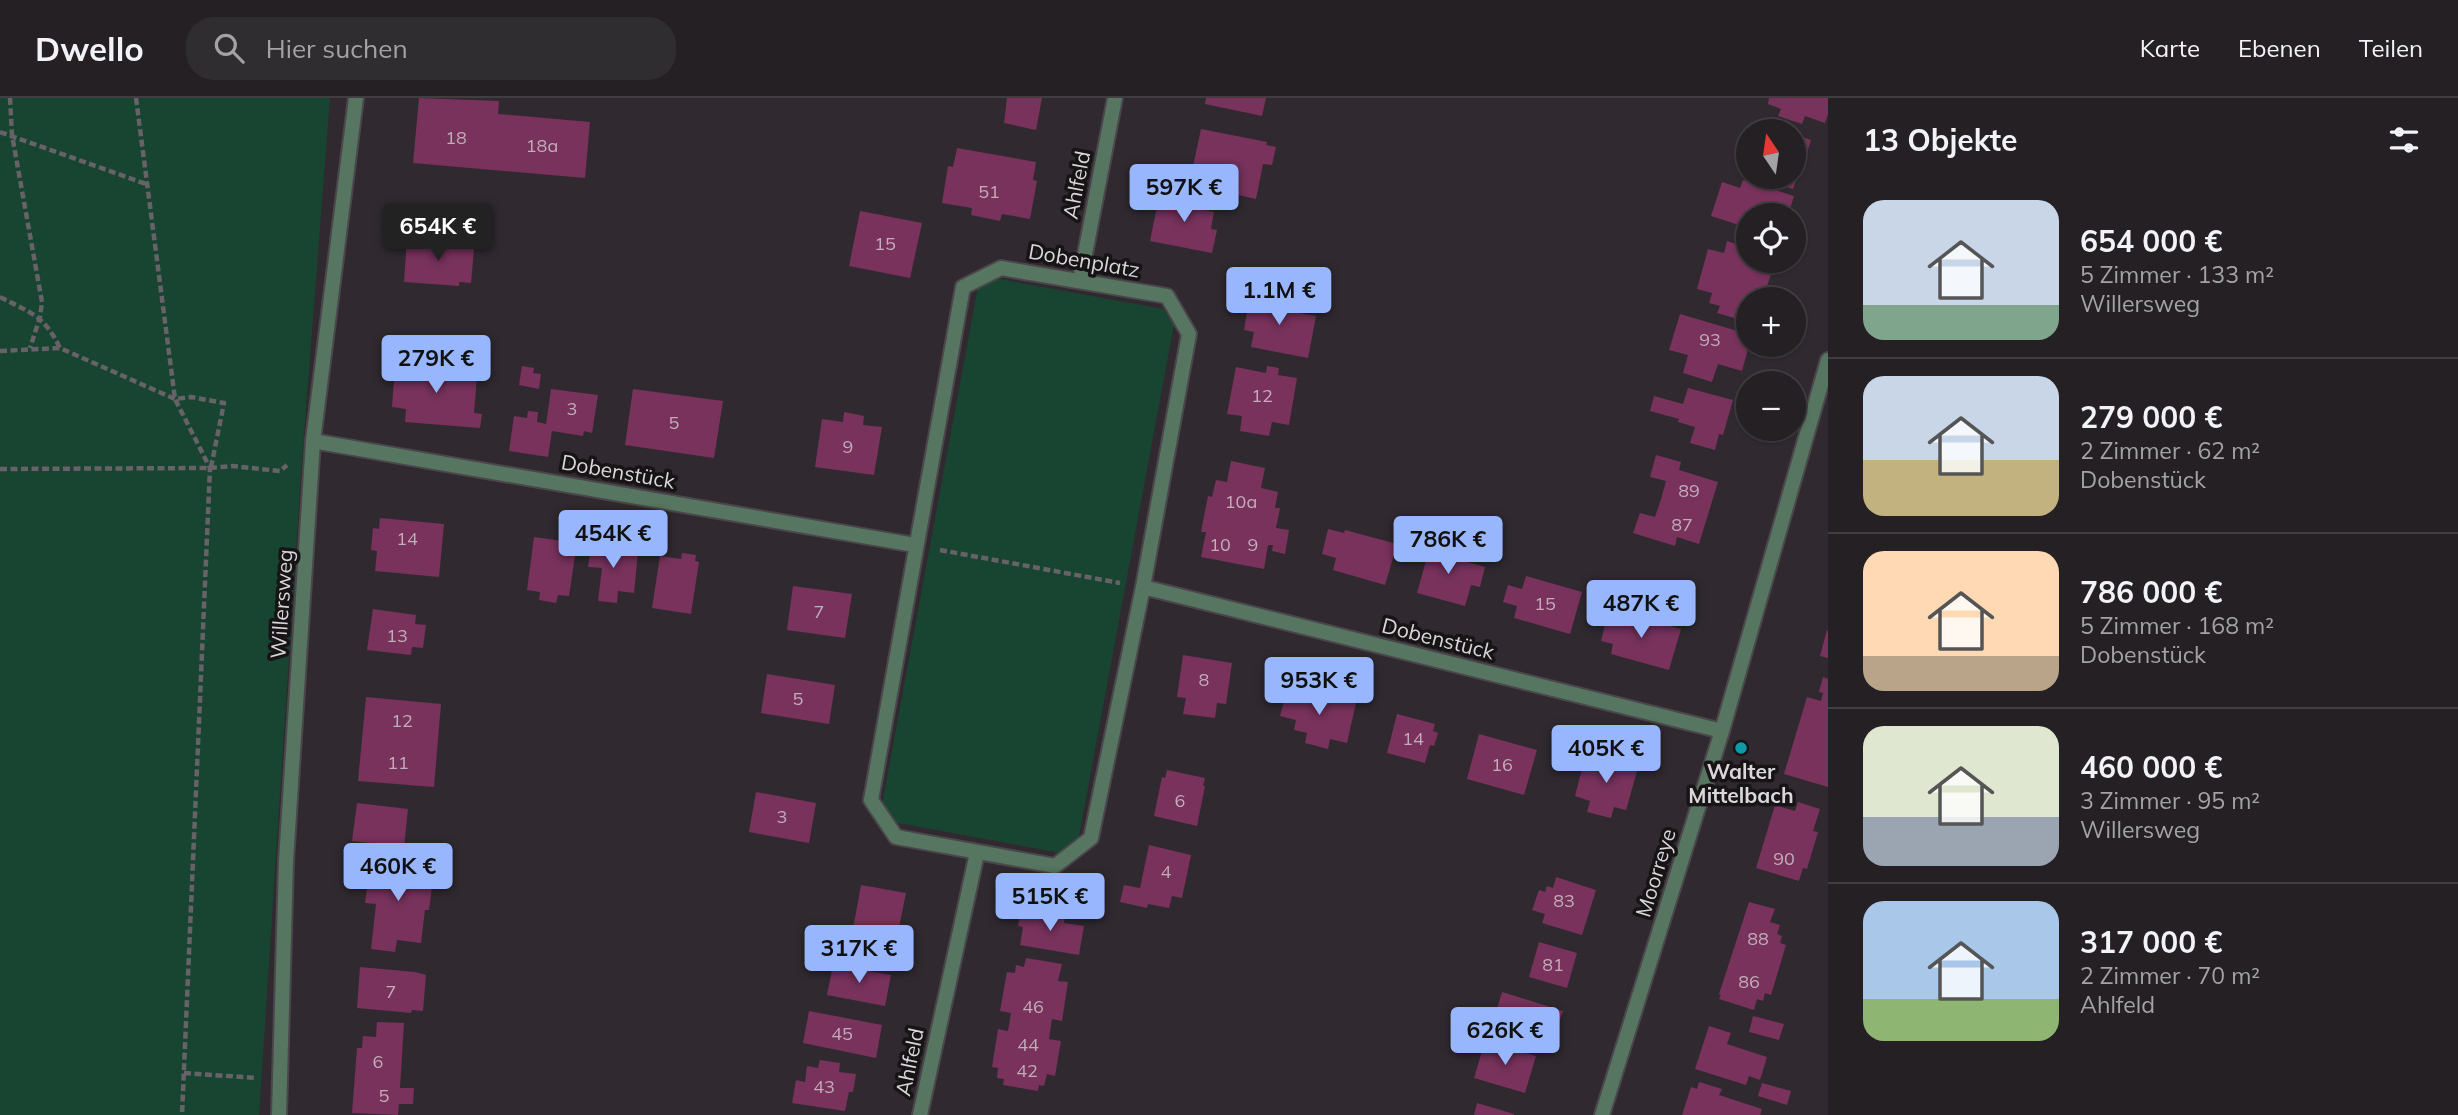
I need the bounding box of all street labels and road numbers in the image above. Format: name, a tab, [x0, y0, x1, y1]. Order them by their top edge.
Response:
street label: Ahlfeld	[1057, 149, 1095, 221]
street label: Dobenplatz	[1027, 237, 1142, 283]
street label: Dobenstück	[559, 448, 677, 494]
street label: Willersweg	[264, 548, 298, 660]
street label: Dobenstück	[1379, 612, 1497, 665]
street label: Moorreye	[1629, 825, 1681, 920]
street label: Ahlfeld	[889, 1026, 929, 1098]

